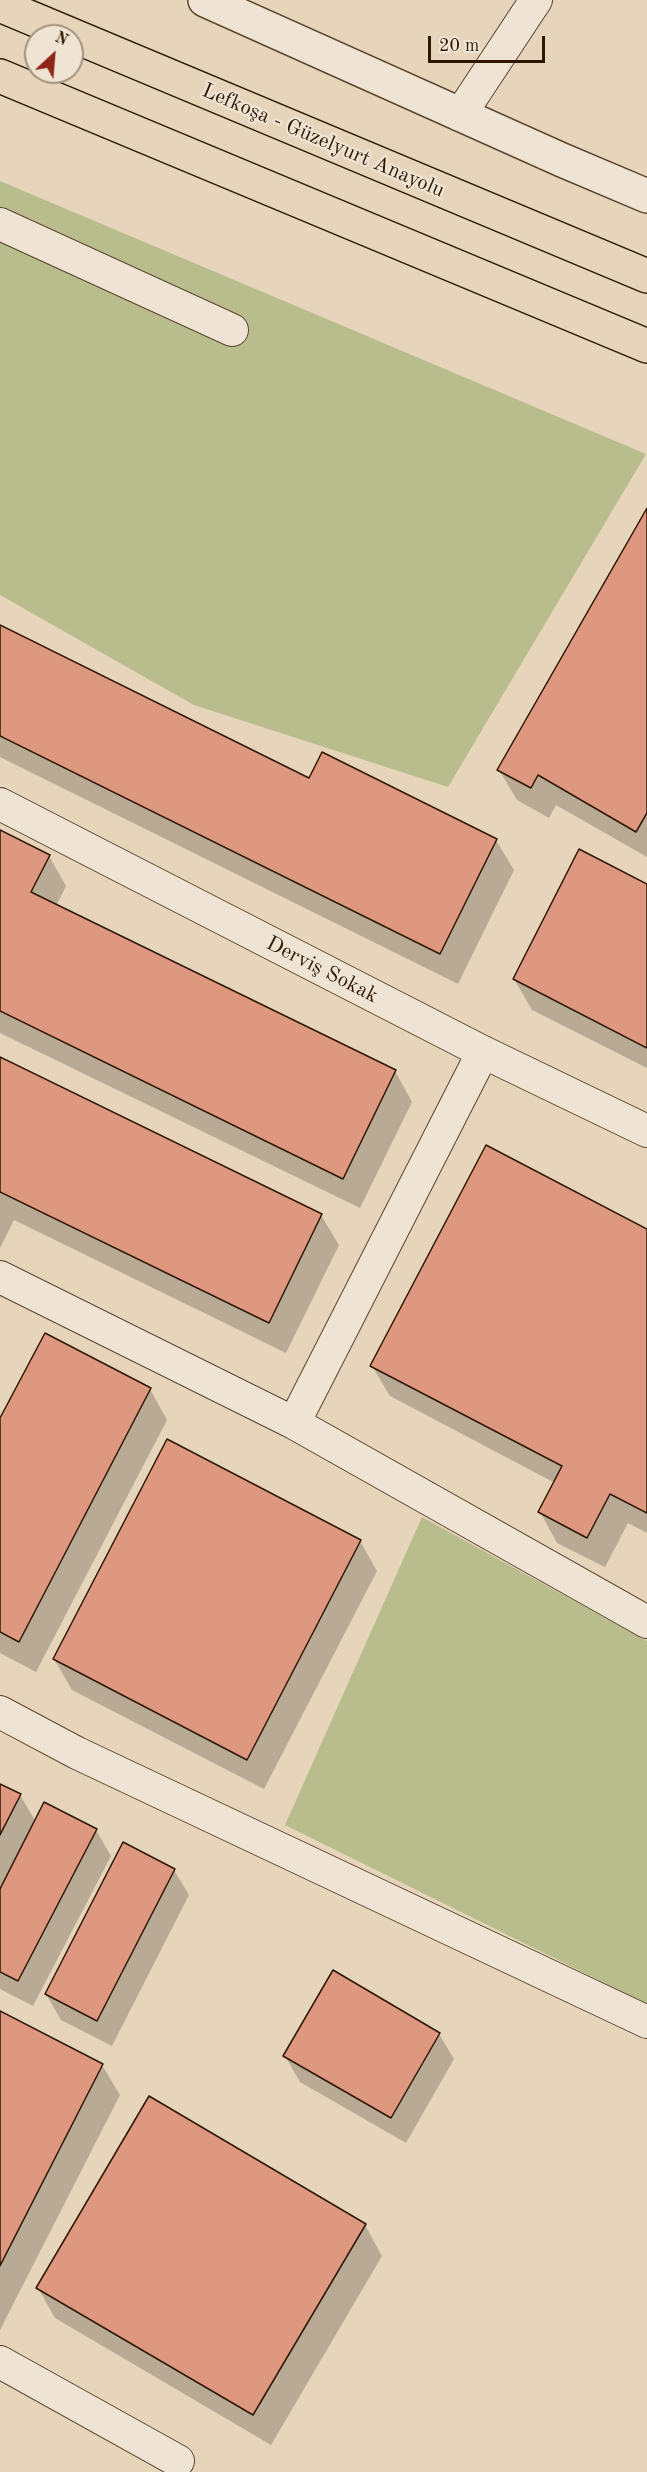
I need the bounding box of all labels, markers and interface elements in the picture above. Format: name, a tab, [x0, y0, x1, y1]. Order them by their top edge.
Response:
north arrow	[24, 24, 84, 84]
scale bar	[431, 24, 548, 62]
text: N	[52, 30, 70, 49]
text: 20 m	[439, 37, 479, 55]
street label: Lefkoşa - Güzelyurt Anayolu	[198, 78, 448, 204]
street label: Derviş Sokak	[262, 931, 382, 1009]

